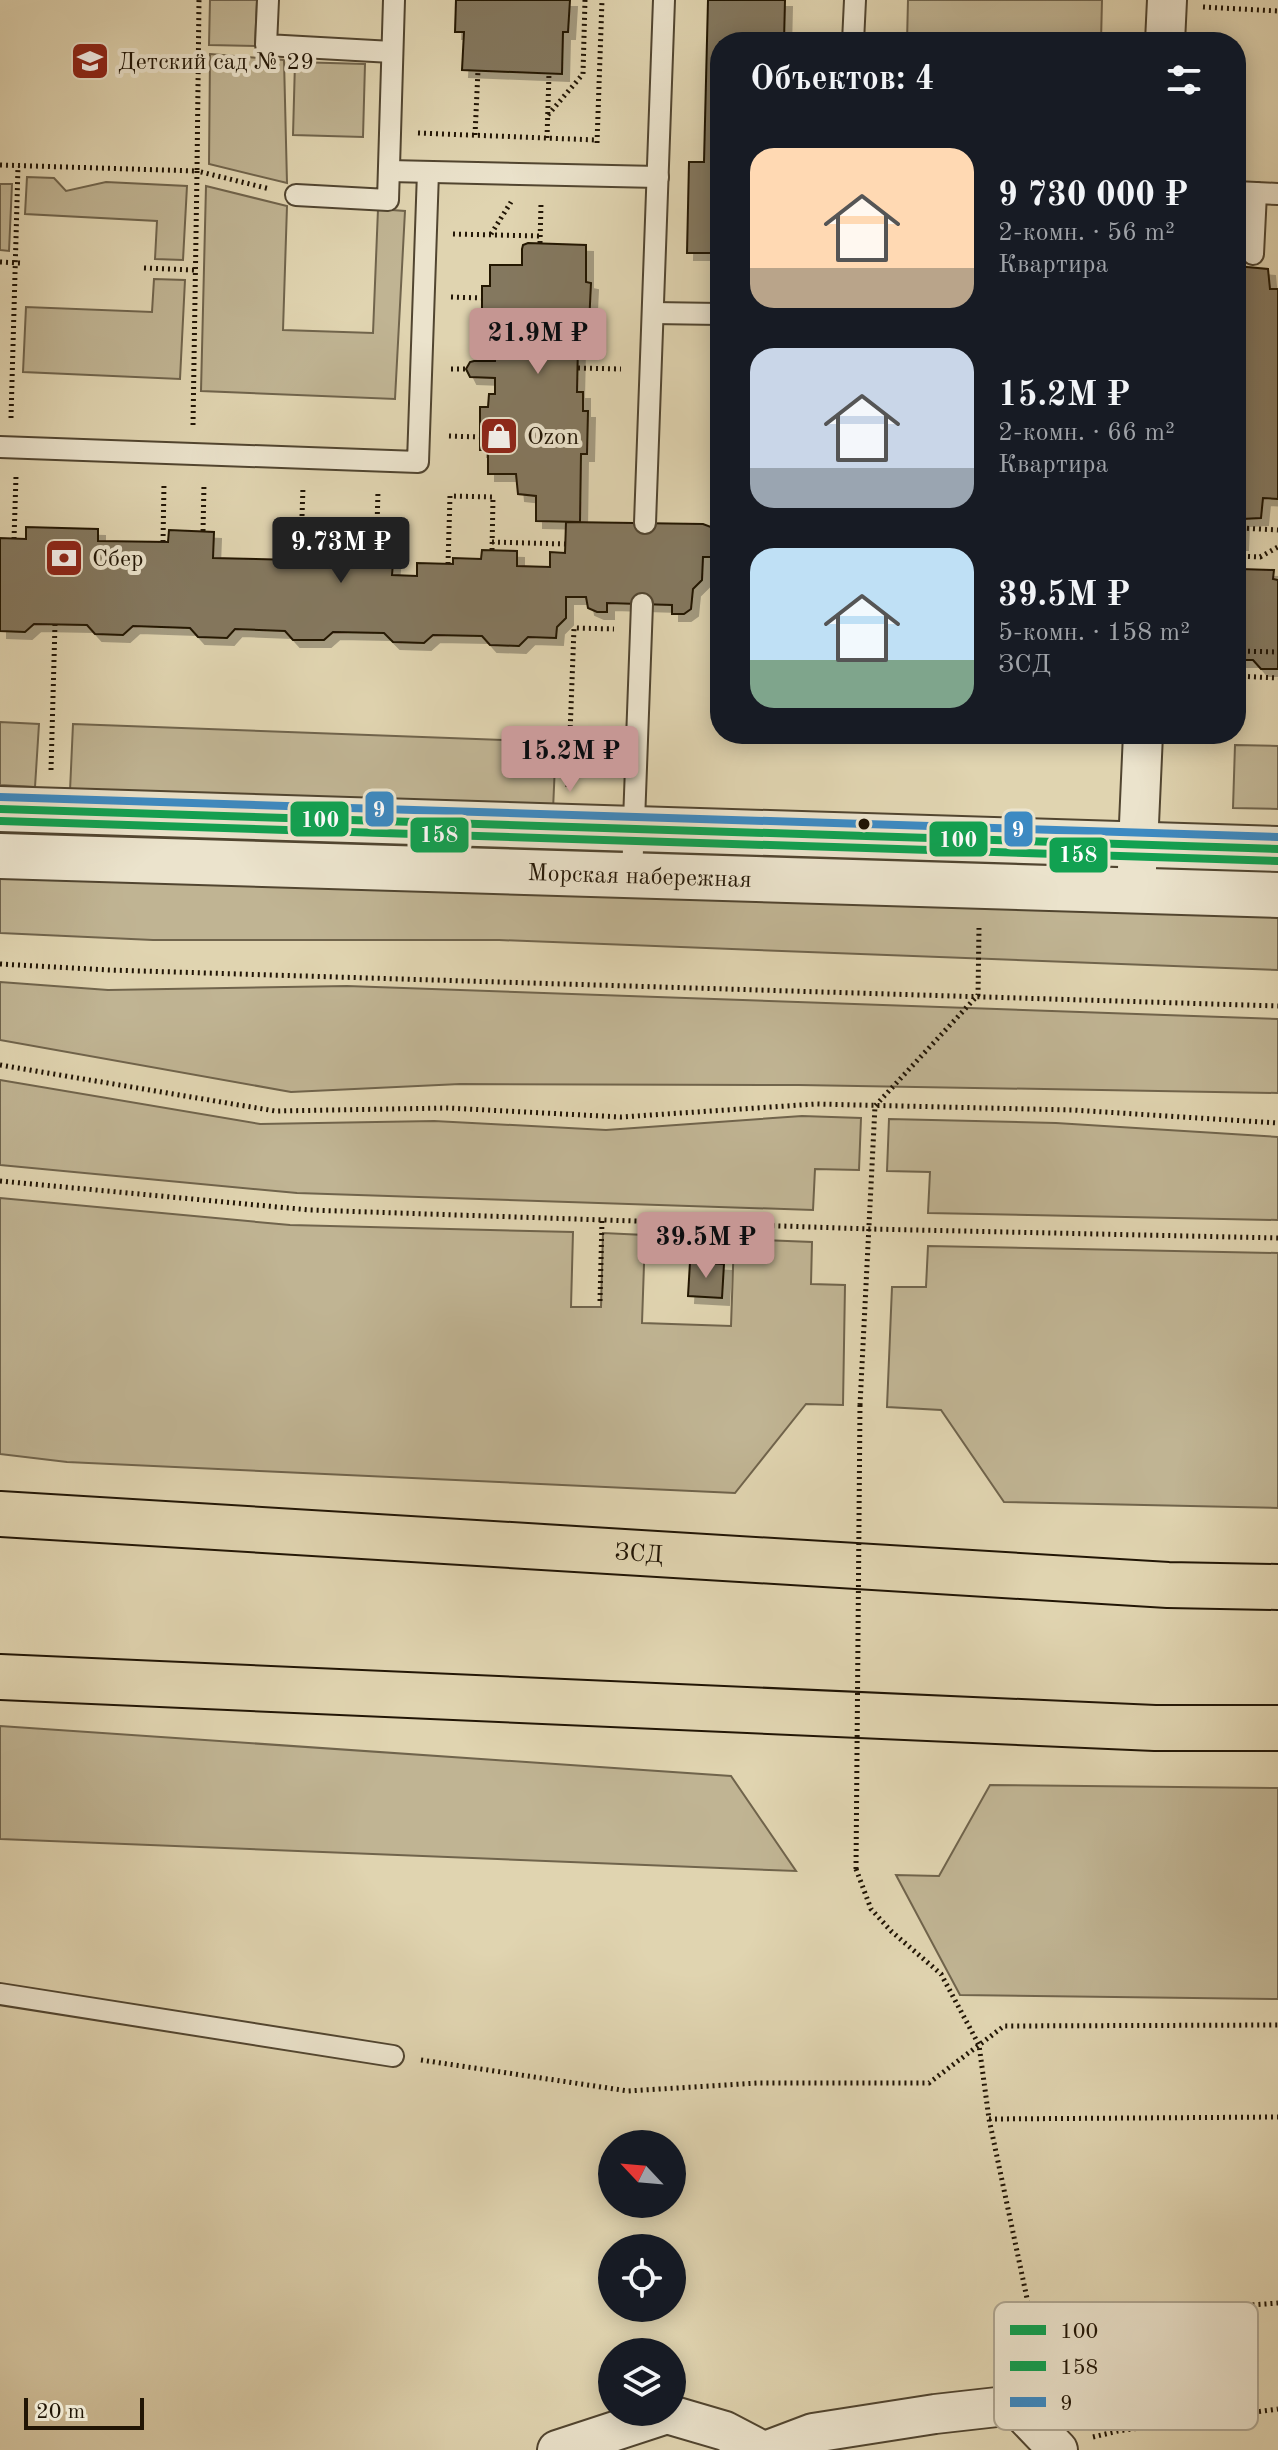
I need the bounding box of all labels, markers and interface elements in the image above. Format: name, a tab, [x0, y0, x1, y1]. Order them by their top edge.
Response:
school or university icon: Детский сад № 29	[69, 40, 111, 82]
place label: Детский сад № 29	[118, 51, 314, 75]
icon: filters	[1162, 58, 1206, 102]
text: Объектов: 4	[750, 63, 935, 97]
text: 9 730 000 ₽	[998, 179, 1188, 213]
icon: home	[814, 180, 910, 276]
text: 2-комн. · 56 m²	[998, 220, 1175, 246]
text: Квартира	[998, 252, 1108, 278]
pin: 21.9M ₽	[464, 308, 612, 376]
text: 21.9M ₽	[487, 321, 589, 347]
text: 15.2M ₽	[998, 379, 1130, 413]
icon: home	[814, 380, 910, 476]
shop icon: Ozon	[478, 415, 520, 457]
text: 2-комн. · 66 m²	[998, 420, 1175, 446]
place label: Ozon	[527, 426, 579, 450]
text: Квартира	[998, 452, 1108, 478]
pin: 9.73M ₽	[267, 517, 415, 585]
text: 9.73M ₽	[290, 530, 392, 556]
bank icon: Сбер	[43, 537, 85, 579]
place label: Сбер	[92, 548, 143, 572]
text: 39.5M ₽	[998, 579, 1130, 613]
icon: home	[814, 580, 910, 676]
text: 5-комн. · 158 m²	[998, 620, 1190, 646]
text: ЗСД	[998, 652, 1051, 678]
pin: 15.2M ₽	[496, 726, 644, 794]
text: 15.2M ₽	[519, 739, 621, 765]
line badge: 9	[364, 790, 395, 828]
line badge: 100	[289, 800, 350, 838]
text: 9	[373, 800, 385, 822]
text: 100	[301, 810, 339, 832]
line badge: 9	[1003, 810, 1034, 848]
line badge: 158	[409, 816, 470, 854]
unlabelled marker	[856, 816, 872, 832]
line badge: 100	[928, 820, 989, 858]
text: 9	[1012, 820, 1024, 842]
text: 158	[420, 825, 458, 847]
text: 100	[939, 830, 977, 852]
line badge: 158	[1048, 836, 1109, 874]
text: 158	[1059, 845, 1097, 867]
street label: Морская набережная	[527, 862, 752, 893]
pin: 39.5M ₽	[632, 1212, 780, 1280]
text: 39.5M ₽	[655, 1225, 757, 1251]
street label: ЗСД	[614, 1541, 664, 1568]
north arrow	[598, 2130, 686, 2218]
map controls	[598, 2130, 686, 2426]
button: locate	[598, 2234, 686, 2322]
legend	[994, 2302, 1258, 2430]
text: 100	[1060, 2321, 1098, 2343]
button: layers	[598, 2338, 686, 2426]
text: 158	[1060, 2357, 1098, 2379]
text: 9	[1060, 2393, 1073, 2415]
scale bar	[24, 2394, 144, 2430]
text: 20 m	[36, 2401, 85, 2423]

